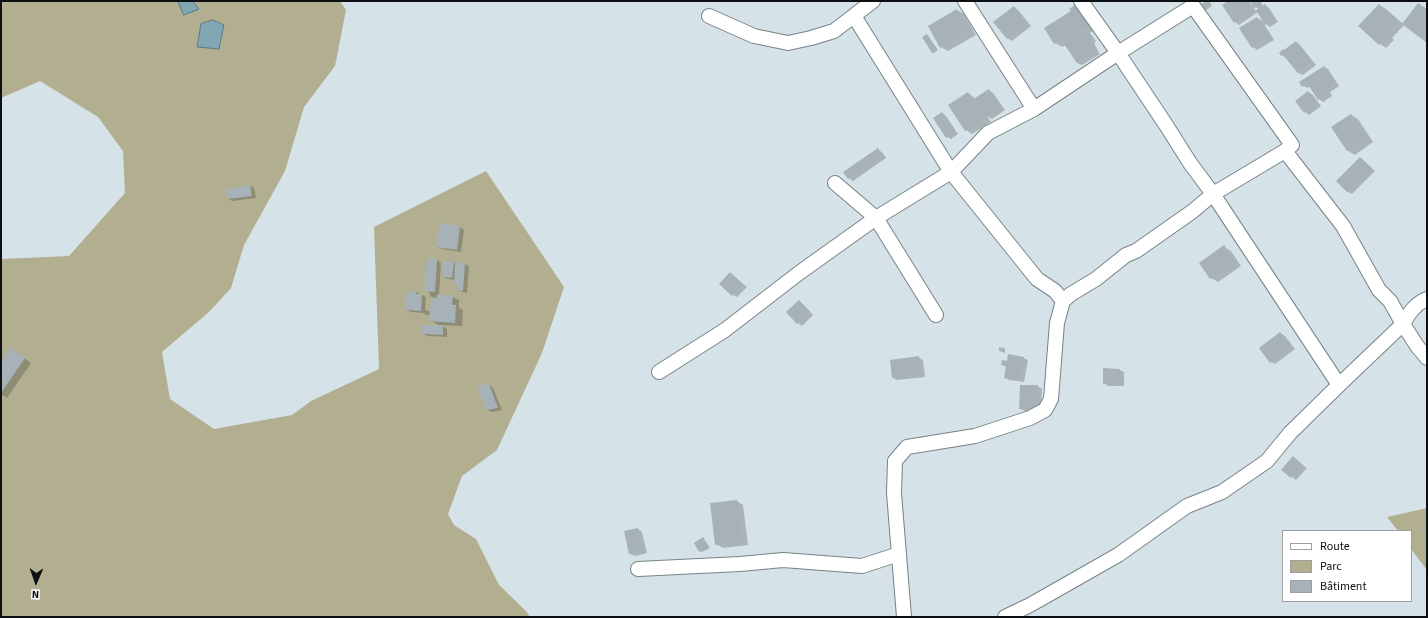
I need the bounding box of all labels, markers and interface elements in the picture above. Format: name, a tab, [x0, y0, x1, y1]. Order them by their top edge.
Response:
legend	[1282, 530, 1412, 602]
text: Route	[1320, 538, 1350, 555]
text: Parc	[1320, 558, 1342, 575]
north arrow	[16, 562, 56, 602]
text: Bâtiment	[1320, 578, 1366, 595]
text: N	[32, 587, 39, 602]

